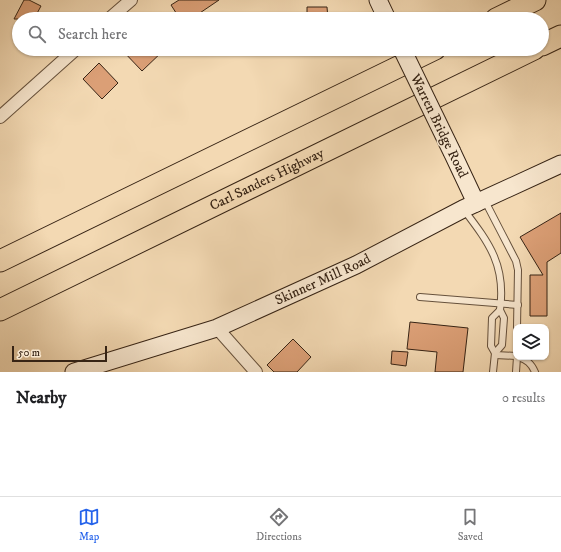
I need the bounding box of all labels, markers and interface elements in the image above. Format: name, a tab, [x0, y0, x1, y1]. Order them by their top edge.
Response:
search box	[12, 12, 549, 56]
icon: search	[26, 23, 48, 45]
text: Search here	[58, 25, 127, 44]
street label: Warren Bridge Road	[406, 70, 472, 181]
street label: Carl Sanders Highway	[207, 144, 327, 215]
street label: Skinner Mill Road	[272, 250, 374, 309]
map controls	[513, 324, 549, 360]
button: layers	[513, 324, 549, 360]
scale bar	[12, 344, 107, 363]
text: 50 m	[18, 346, 40, 360]
text: Nearby	[16, 387, 66, 409]
text: 0 results	[502, 390, 545, 406]
tab: Map	[78, 506, 100, 544]
tab: Directions	[256, 506, 302, 544]
tab: Saved	[458, 506, 483, 544]

